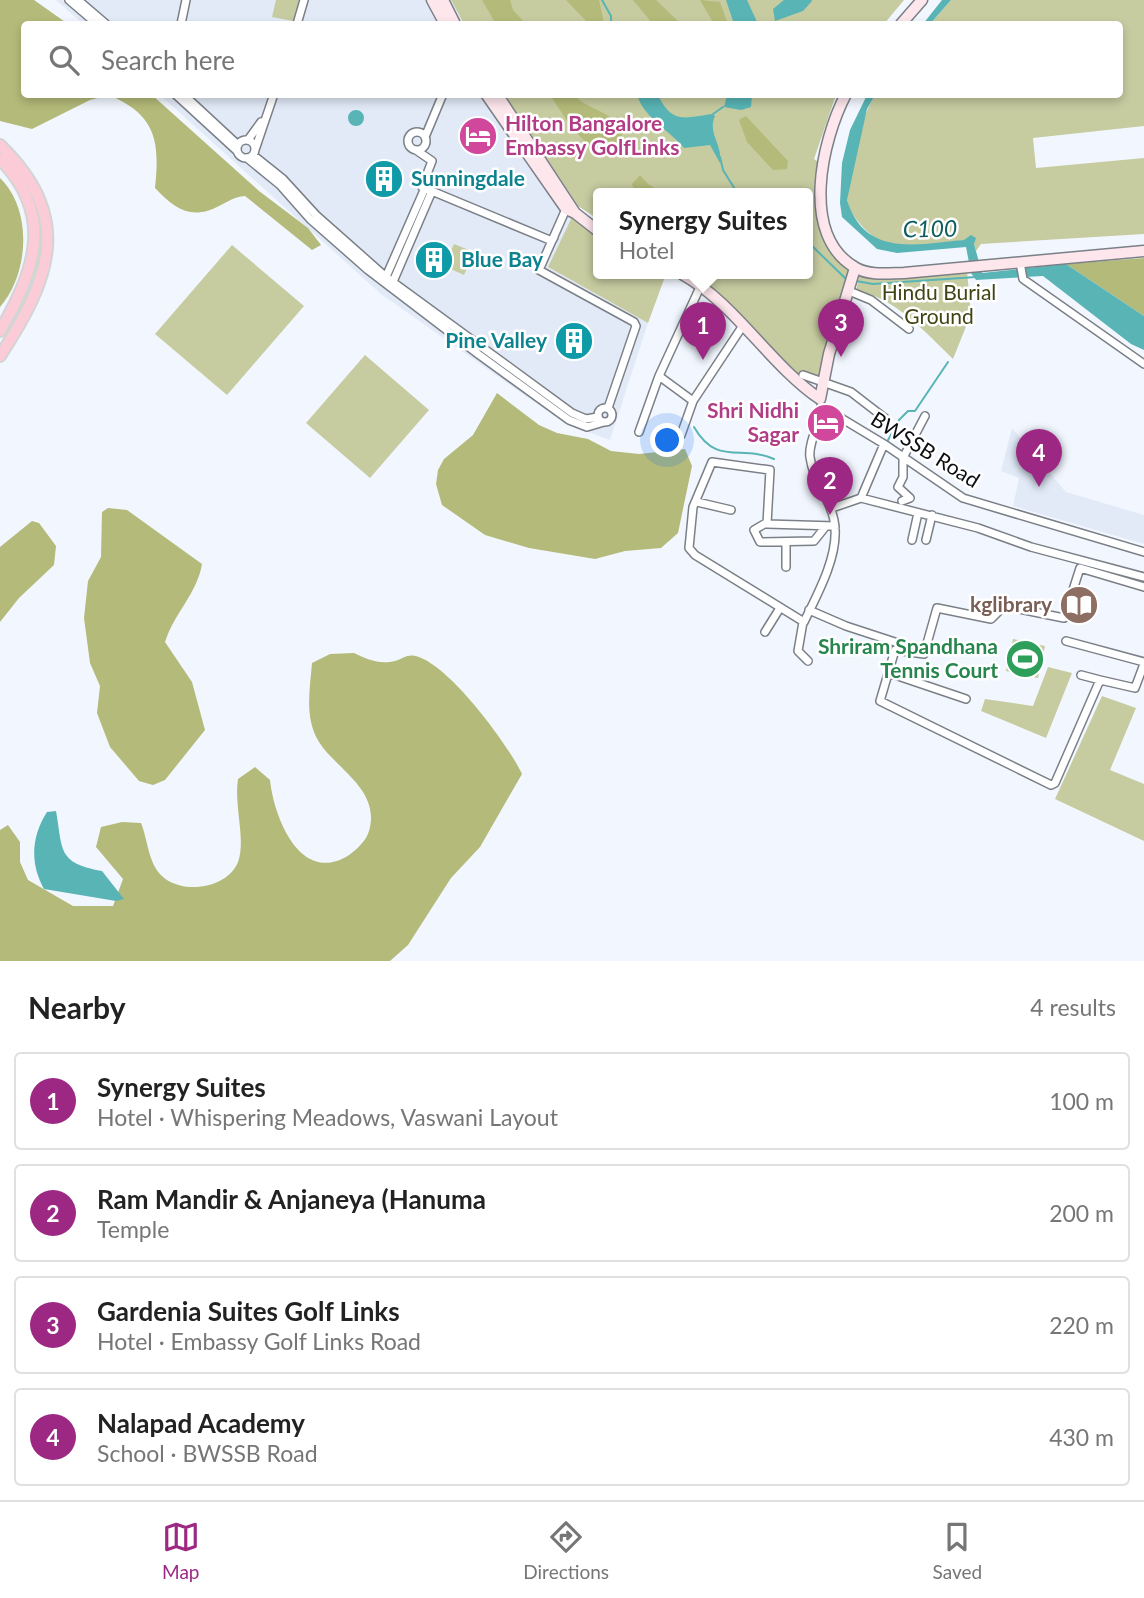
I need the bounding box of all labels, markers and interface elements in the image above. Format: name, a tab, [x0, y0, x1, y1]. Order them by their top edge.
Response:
search box	[21, 21, 1123, 98]
icon: search	[45, 41, 83, 79]
text: Search here	[101, 44, 235, 76]
place label: Hilton Bangalore Embassy GolfLinks	[505, 110, 679, 159]
hotel icon: Hilton Bangalore Embassy GolfLinks	[457, 115, 499, 157]
building icon: Sunningdale	[363, 158, 405, 200]
place label: Sunningdale	[411, 165, 525, 190]
popup	[593, 188, 813, 279]
text: Synergy Suites	[619, 204, 787, 236]
water label: C100	[903, 214, 957, 242]
text: Hotel	[619, 236, 674, 264]
building icon: Blue Bay	[413, 239, 455, 281]
place label: Blue Bay	[461, 246, 544, 271]
park label: Hindu Burial Ground	[882, 279, 996, 328]
pin: 3	[818, 299, 864, 357]
pin: 1	[680, 302, 726, 360]
building icon: Pine Valley	[553, 320, 595, 362]
place label: Pine Valley	[445, 327, 548, 352]
place label: Shri Nidhi Sagar	[707, 397, 799, 446]
hotel icon: Shri Nidhi Sagar	[805, 402, 847, 444]
street label: BWSSB Road	[867, 405, 985, 492]
your location	[650, 423, 684, 457]
pin: 4	[1016, 429, 1062, 487]
pin: 2	[807, 457, 853, 515]
library icon: kglibrary	[1058, 584, 1100, 626]
place label: kglibrary	[970, 591, 1053, 616]
place label: Shriram Spandhana Tennis Court	[818, 633, 998, 682]
sports icon: Shriram Spandhana Tennis Court	[1004, 638, 1046, 680]
text: Nearby	[28, 989, 126, 1025]
text: 4 results	[1030, 993, 1116, 1021]
text: Synergy Suites	[97, 1071, 266, 1103]
text: 1	[46, 1087, 60, 1115]
text: 100 m	[1049, 1087, 1114, 1115]
text: Hotel · Whispering Meadows, Vaswani Layout	[97, 1103, 558, 1131]
text: Ram Mandir & Anjaneya (Hanuma	[97, 1183, 486, 1215]
text: 2	[46, 1199, 60, 1227]
text: 200 m	[1049, 1199, 1114, 1227]
text: Temple	[97, 1215, 169, 1243]
text: Gardenia Suites Golf Links	[97, 1295, 400, 1327]
text: 3	[46, 1311, 60, 1339]
text: 220 m	[1049, 1311, 1114, 1339]
text: Hotel · Embassy Golf Links Road	[97, 1327, 421, 1355]
text: Nalapad Academy	[97, 1407, 305, 1439]
text: 4	[46, 1423, 60, 1451]
text: 430 m	[1049, 1423, 1114, 1451]
text: School · BWSSB Road	[97, 1439, 318, 1467]
tab: Map	[162, 1518, 200, 1583]
tab: Directions	[523, 1518, 609, 1583]
tab: Saved	[933, 1518, 982, 1583]

